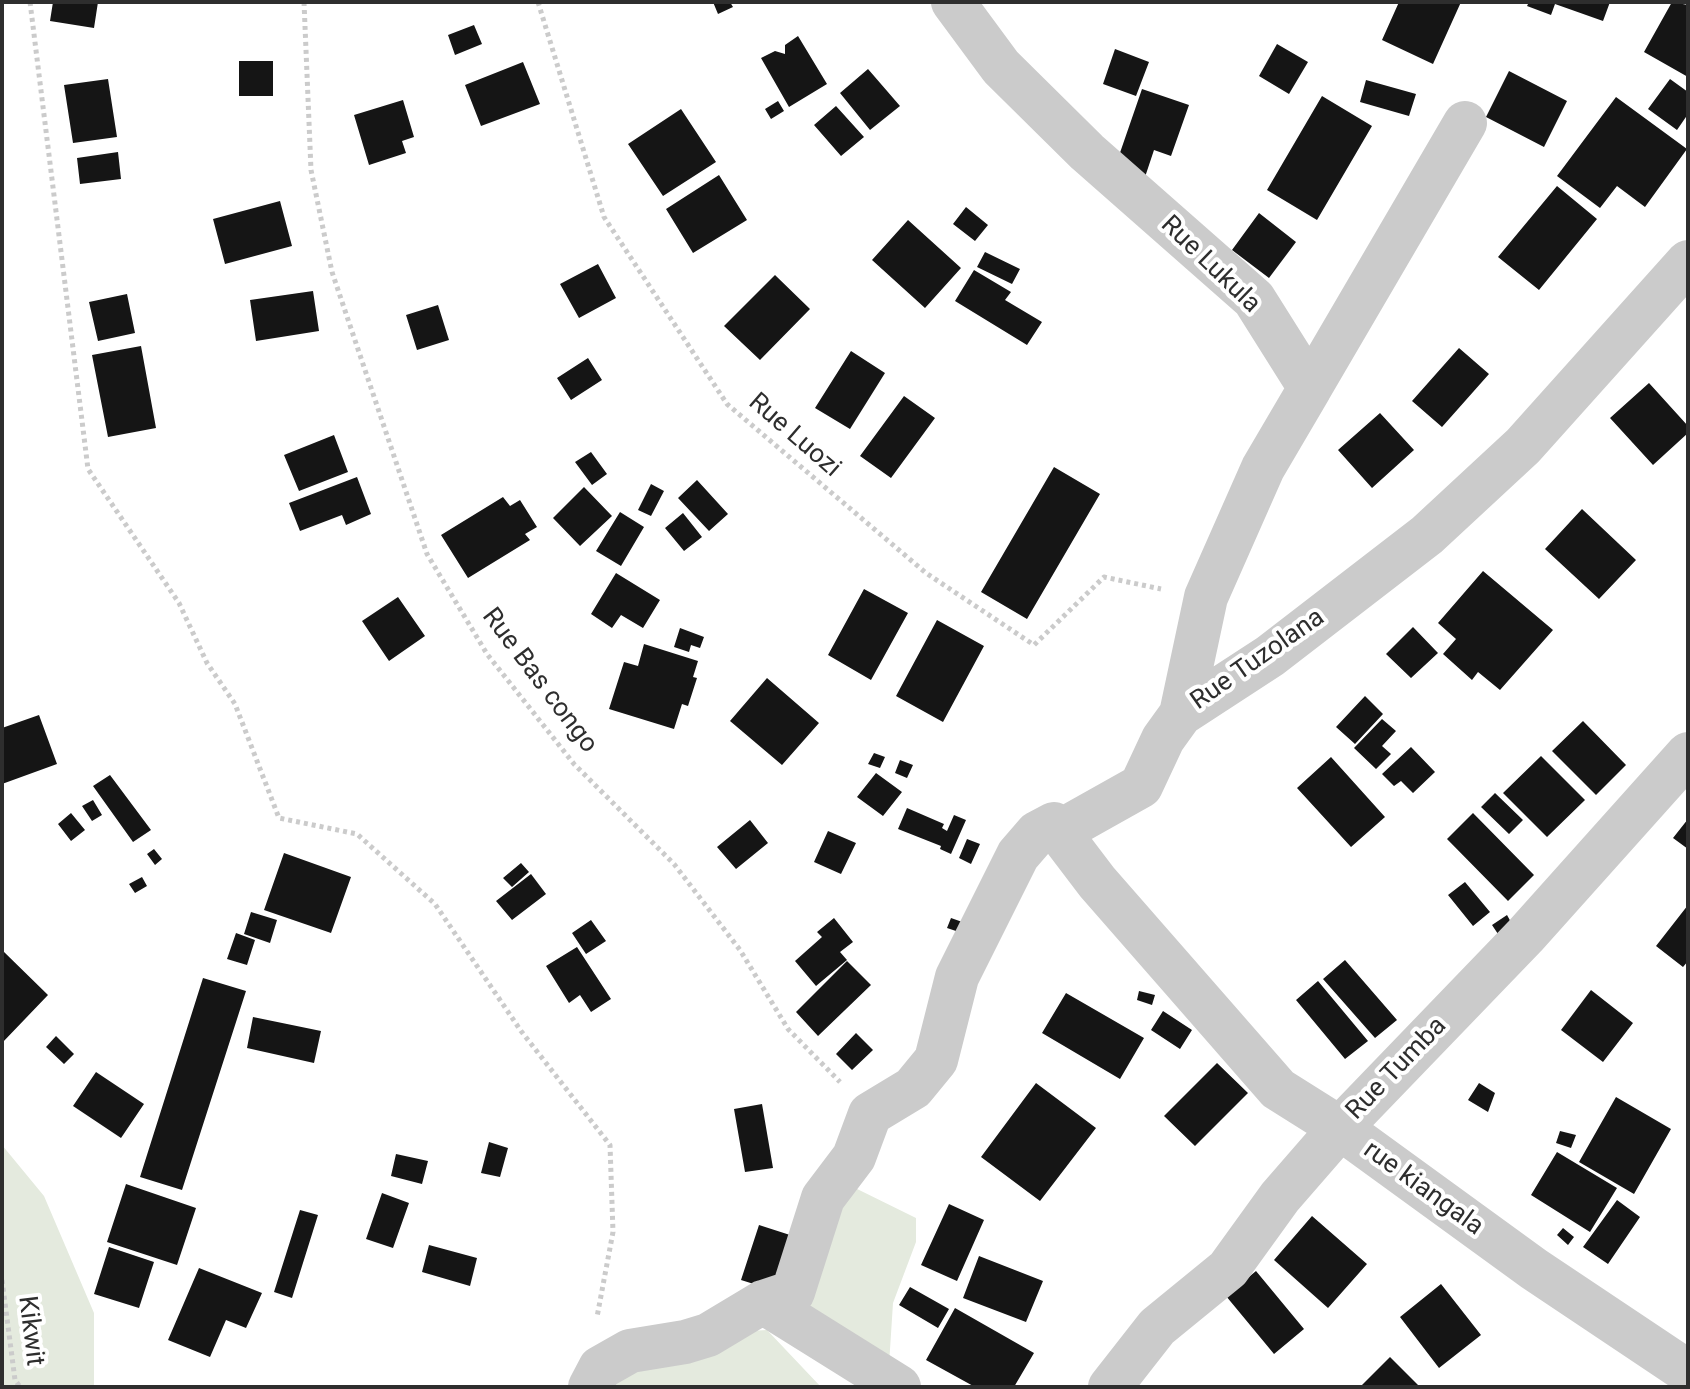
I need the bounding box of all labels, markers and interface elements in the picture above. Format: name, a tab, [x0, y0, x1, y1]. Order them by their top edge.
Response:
street label: Rue Lukula	[1154, 210, 1266, 320]
street label: Rue Luozi	[741, 387, 847, 485]
street label: Rue Bas congo	[474, 603, 604, 759]
street label: Rue Tuzolana	[1185, 603, 1331, 717]
street label: Rue Tumba	[1340, 1011, 1454, 1127]
street label: rue kiangala	[1357, 1135, 1489, 1243]
street label: Kikwit	[10, 1294, 50, 1368]

